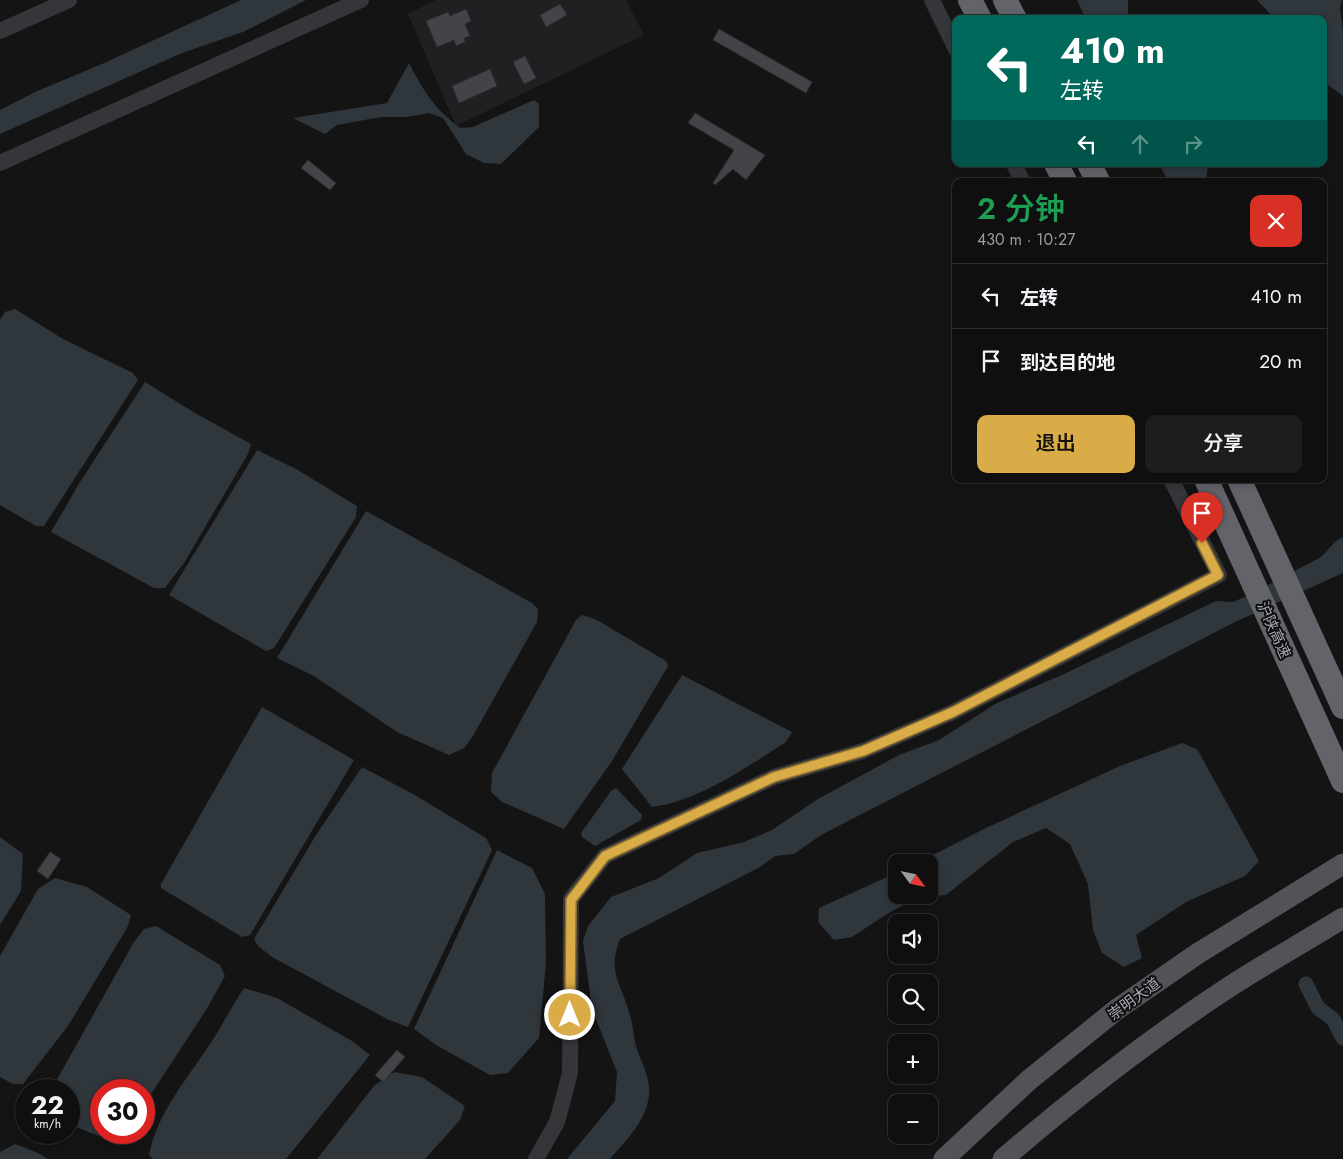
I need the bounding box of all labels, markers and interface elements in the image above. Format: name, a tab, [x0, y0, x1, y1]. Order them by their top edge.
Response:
text: 410 m	[1060, 26, 1165, 76]
icon: left	[977, 35, 1042, 100]
text: 左转	[1060, 74, 1104, 106]
icon: left	[1073, 130, 1101, 158]
icon: ahead	[1126, 130, 1154, 158]
icon: right	[1179, 130, 1207, 158]
text: 2 分钟	[977, 187, 1065, 230]
button: close	[1250, 195, 1302, 247]
text: 430 m · 10:27	[977, 228, 1075, 251]
icon: left	[977, 282, 1005, 310]
text: 410 m	[1250, 283, 1302, 310]
text: 左转	[1020, 284, 1058, 311]
icon: arrive	[977, 347, 1005, 375]
text: 20 m	[1259, 348, 1302, 375]
text: 到达目的地	[1020, 349, 1115, 376]
button: 退出	[977, 415, 1135, 473]
button: 分享	[1145, 415, 1302, 473]
pin	[1181, 492, 1223, 543]
icon: arrive	[1188, 499, 1216, 527]
street label: 沪陕高速	[1252, 598, 1296, 662]
north arrow	[888, 854, 938, 904]
map controls	[888, 854, 938, 1144]
button: sound	[888, 914, 938, 964]
street label: 崇明大道	[1103, 972, 1165, 1026]
button: search	[888, 974, 938, 1024]
position arrow	[543, 988, 595, 1040]
button: +	[888, 1034, 938, 1084]
speed limit sign: 30	[90, 1079, 155, 1144]
text: 22	[31, 1087, 64, 1123]
button: −	[888, 1094, 938, 1144]
text: km/h	[34, 1115, 61, 1133]

